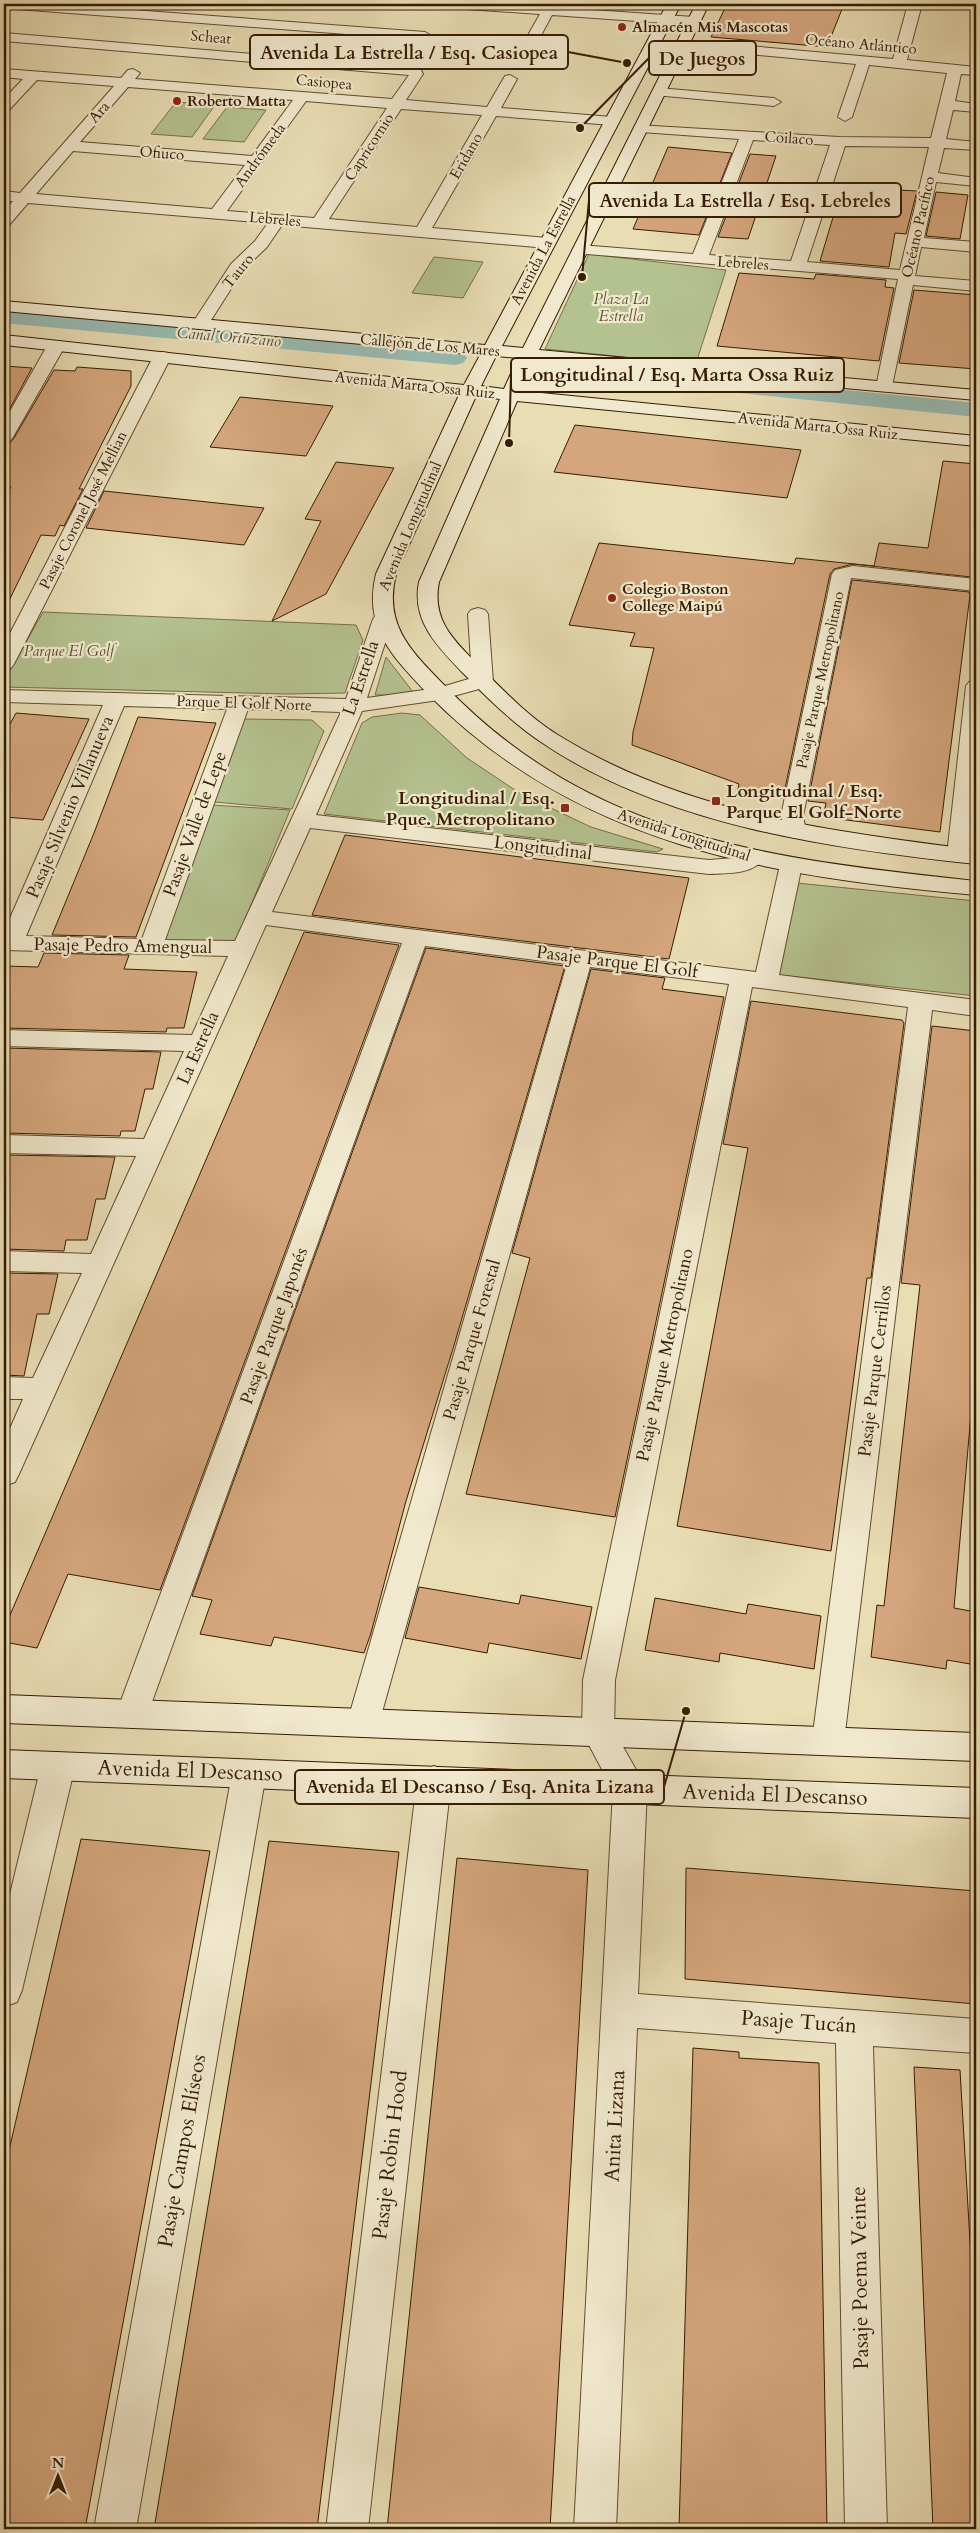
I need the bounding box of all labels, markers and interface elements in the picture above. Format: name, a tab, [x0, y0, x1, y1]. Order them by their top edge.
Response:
place label: Almacén Mis Mascotas	[632, 17, 788, 37]
marker: Almacén Mis Mascotas	[616, 21, 628, 33]
street label: Scheat	[190, 25, 232, 49]
street label: Océano Atlántico	[804, 29, 918, 59]
callout: Avenida La Estrella / Esq. Casiopea	[250, 35, 568, 69]
text: Avenida La Estrella / Esq. Casiopea	[260, 40, 559, 66]
callout: De Juegos	[649, 41, 756, 75]
text: De Juegos	[659, 46, 745, 72]
street label: Casiopea	[295, 70, 354, 94]
place label: Roberto Matta	[187, 91, 286, 111]
marker: Roberto Matta	[171, 95, 183, 107]
street label: Ara	[84, 97, 114, 127]
street label: Capricornio	[340, 109, 398, 185]
street label: Andrómeda	[230, 118, 290, 191]
street label: Coilaco	[764, 126, 814, 150]
street label: Eridano	[445, 129, 487, 183]
street label: Ofiuco	[139, 141, 185, 165]
street label: Océano Pacífico	[897, 174, 939, 280]
callout: Avenida La Estrella / Esq. Lebreles	[589, 183, 901, 217]
text: Avenida La Estrella / Esq. Lebreles	[599, 188, 891, 214]
street label: Avenida La Estrella	[506, 191, 581, 308]
street label: Lebreles	[248, 207, 302, 231]
street label: Tauro	[218, 249, 258, 293]
street label: Lebreles	[716, 251, 770, 275]
park label: Plaza La Estrella	[593, 289, 649, 326]
water label: Canal Ortuzano	[176, 321, 283, 353]
street label: Callejón de Los Mares	[359, 329, 501, 361]
callout: Longitudinal / Esq. Marta Ossa Ruiz	[511, 358, 844, 392]
text: Longitudinal / Esq. Marta Ossa Ruiz	[520, 362, 835, 388]
street label: Avenida Marta Ossa Ruiz	[334, 367, 496, 403]
street label: Avenida Marta Ossa Ruiz	[737, 408, 899, 444]
street label: Pasaje Coronel José Mellian	[34, 427, 132, 593]
street label: Avenida Longitudinal	[374, 458, 446, 594]
place label: Colegio Boston College Maipú	[622, 579, 729, 616]
street label: Pasaje Parque Metropolitano	[791, 589, 849, 771]
marker: Colegio Boston College Maipú	[606, 592, 618, 604]
street label: La Estrella	[336, 637, 386, 719]
park label: Parque El Golf	[24, 641, 118, 661]
street label: Parque El Golf Norte	[176, 691, 312, 715]
street label: Pasaje Silvenio Villanueva	[20, 711, 120, 902]
street label: Pasaje Valle de Lepe	[157, 748, 233, 900]
place label: Longitudinal / Esq. Parque El Golf-Norte	[726, 779, 902, 825]
place label: Longitudinal / Esq. Pque. Metropolitano	[386, 786, 555, 832]
marker: Longitudinal / Esq. Parque El Golf-Norte	[710, 795, 722, 807]
marker: Longitudinal / Esq. Pque. Metropolitano	[559, 802, 571, 814]
street label: Avenida Longitudinal	[615, 804, 753, 866]
street label: Longitudinal	[492, 830, 594, 866]
street label: Pasaje Pedro Amengual	[33, 932, 213, 960]
street label: Pasaje Parque El Golf	[535, 940, 703, 985]
street label: La Estrella	[171, 1007, 225, 1089]
street label: Pasaje Parque Japonés	[234, 1244, 314, 1408]
street label: Pasaje Parque Metropolitano	[630, 1246, 700, 1464]
street label: Pasaje Parque Forestal	[437, 1256, 507, 1424]
street label: Pasaje Parque Cerrillos	[852, 1284, 898, 1458]
street label: Avenida El Descanso	[97, 1753, 283, 1789]
callout: Avenida El Descanso / Esq. Anita Lizana	[295, 1770, 664, 1804]
text: Avenida El Descanso / Esq. Anita Lizana	[306, 1774, 655, 1800]
street label: Avenida El Descanso	[682, 1777, 868, 1813]
street label: Pasaje Tucán	[740, 2003, 858, 2041]
street label: Pasaje Campos Elíseos	[151, 2052, 213, 2250]
street label: Pasaje Robin Hood	[365, 2068, 415, 2242]
street label: Anita Lizana	[598, 2069, 632, 2183]
street label: Pasaje Poema Veinte	[844, 2186, 876, 2370]
north arrow	[32, 2450, 82, 2500]
text: N	[52, 2454, 64, 2473]

